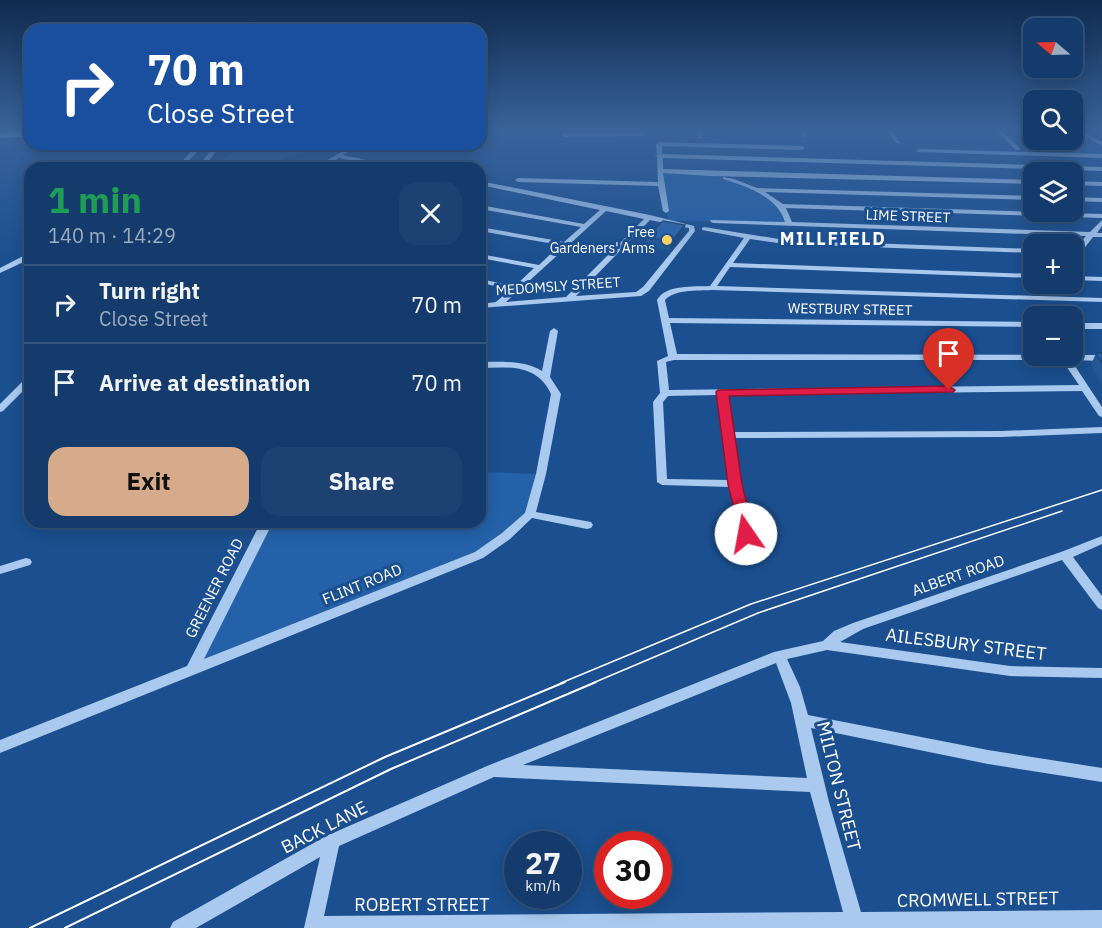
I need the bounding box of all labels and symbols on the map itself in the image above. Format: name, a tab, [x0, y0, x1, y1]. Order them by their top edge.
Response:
north arrow	[1023, 18, 1083, 78]
street label: LIME STREET	[865, 206, 951, 226]
place label: Free Gardeners' Arms	[550, 223, 655, 257]
district label: MILLFIELD	[780, 227, 886, 250]
marker: Free Gardeners' Arms	[660, 233, 674, 247]
street label: MEDOMSLY STREET	[495, 273, 621, 299]
street label: WESTBURY STREET	[788, 299, 912, 319]
pin	[923, 328, 974, 390]
position arrow	[714, 502, 778, 566]
street label: GREENER ROAD	[181, 535, 247, 641]
street label: ALBERT ROAD	[909, 550, 1007, 600]
street label: FLINT ROAD	[319, 559, 405, 609]
street label: AILESBURY STREET	[884, 623, 1048, 665]
street label: MILTON STREET	[812, 719, 866, 853]
street label: BACK LANE	[277, 795, 371, 859]
speed limit sign: 30	[594, 831, 672, 909]
street label: CROMWELL STREET	[897, 886, 1059, 912]
street label: ROBERT STREET	[354, 893, 490, 916]

